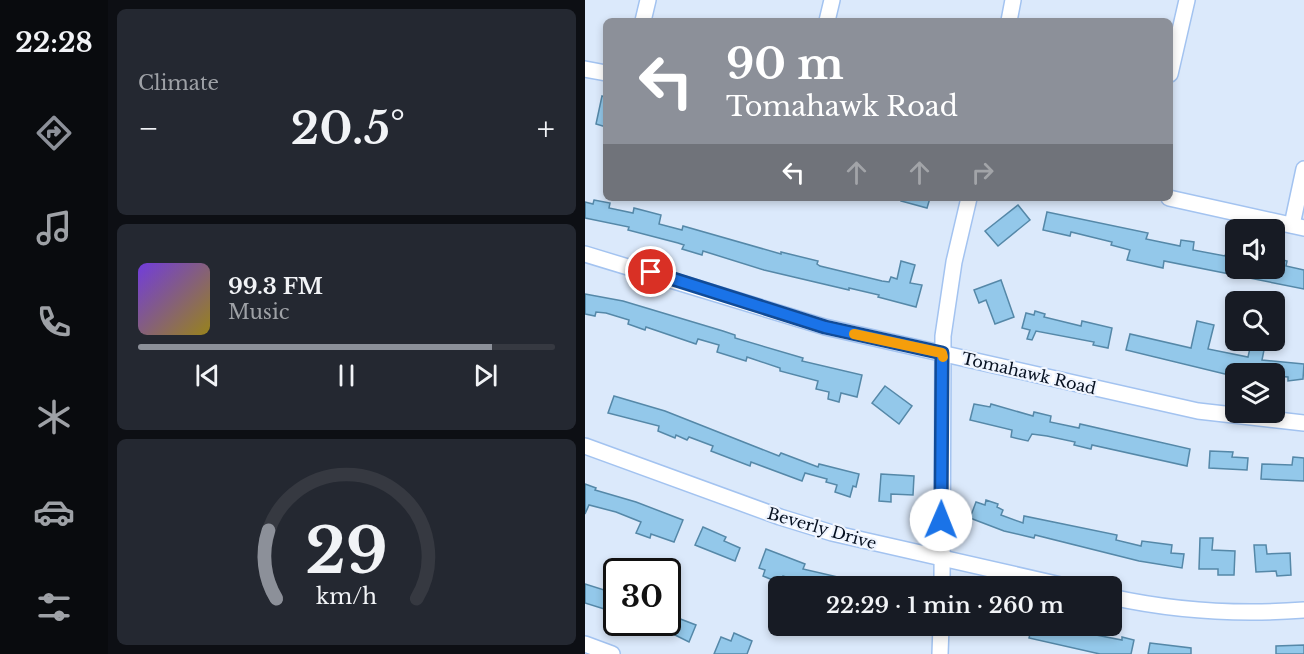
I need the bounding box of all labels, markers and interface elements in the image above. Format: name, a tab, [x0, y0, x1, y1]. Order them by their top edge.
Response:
text: 22:28	[15, 26, 93, 59]
text: 90 m	[726, 38, 844, 90]
icon: left	[627, 42, 705, 120]
text: Climate	[138, 71, 219, 95]
text: Tomahawk Road	[726, 90, 958, 123]
text: 20.5°	[291, 100, 405, 156]
text: −	[138, 108, 159, 149]
text: +	[537, 108, 555, 149]
icon: directions	[33, 112, 75, 154]
icon: left	[777, 156, 810, 189]
icon: ahead	[840, 156, 873, 189]
icon: ahead	[903, 156, 936, 189]
icon: right	[966, 156, 999, 189]
icon: music	[33, 207, 75, 249]
map controls	[1225, 219, 1285, 423]
button: sound	[1225, 219, 1285, 279]
pin	[625, 246, 676, 297]
icon: arrive	[634, 255, 667, 288]
text: 99.3 FM	[228, 273, 323, 300]
button: search	[1225, 291, 1285, 351]
text: Music	[228, 300, 289, 324]
icon: phone	[33, 301, 75, 343]
street label: Tomahawk Road	[960, 348, 1098, 398]
icon: previous	[191, 359, 224, 392]
icon: pause	[330, 359, 363, 392]
icon: next	[469, 359, 502, 392]
button: layers	[1225, 363, 1285, 423]
icon: climate	[33, 396, 75, 438]
position arrow	[909, 488, 973, 552]
icon: car	[33, 491, 75, 533]
street label: Beverly Drive	[765, 503, 879, 553]
text: 29	[305, 512, 388, 590]
speed limit sign: 30	[603, 558, 681, 636]
text: km/h	[316, 583, 377, 610]
icon: filters	[33, 586, 75, 628]
text: 22:29 · 1 min · 260 m	[826, 592, 1064, 619]

